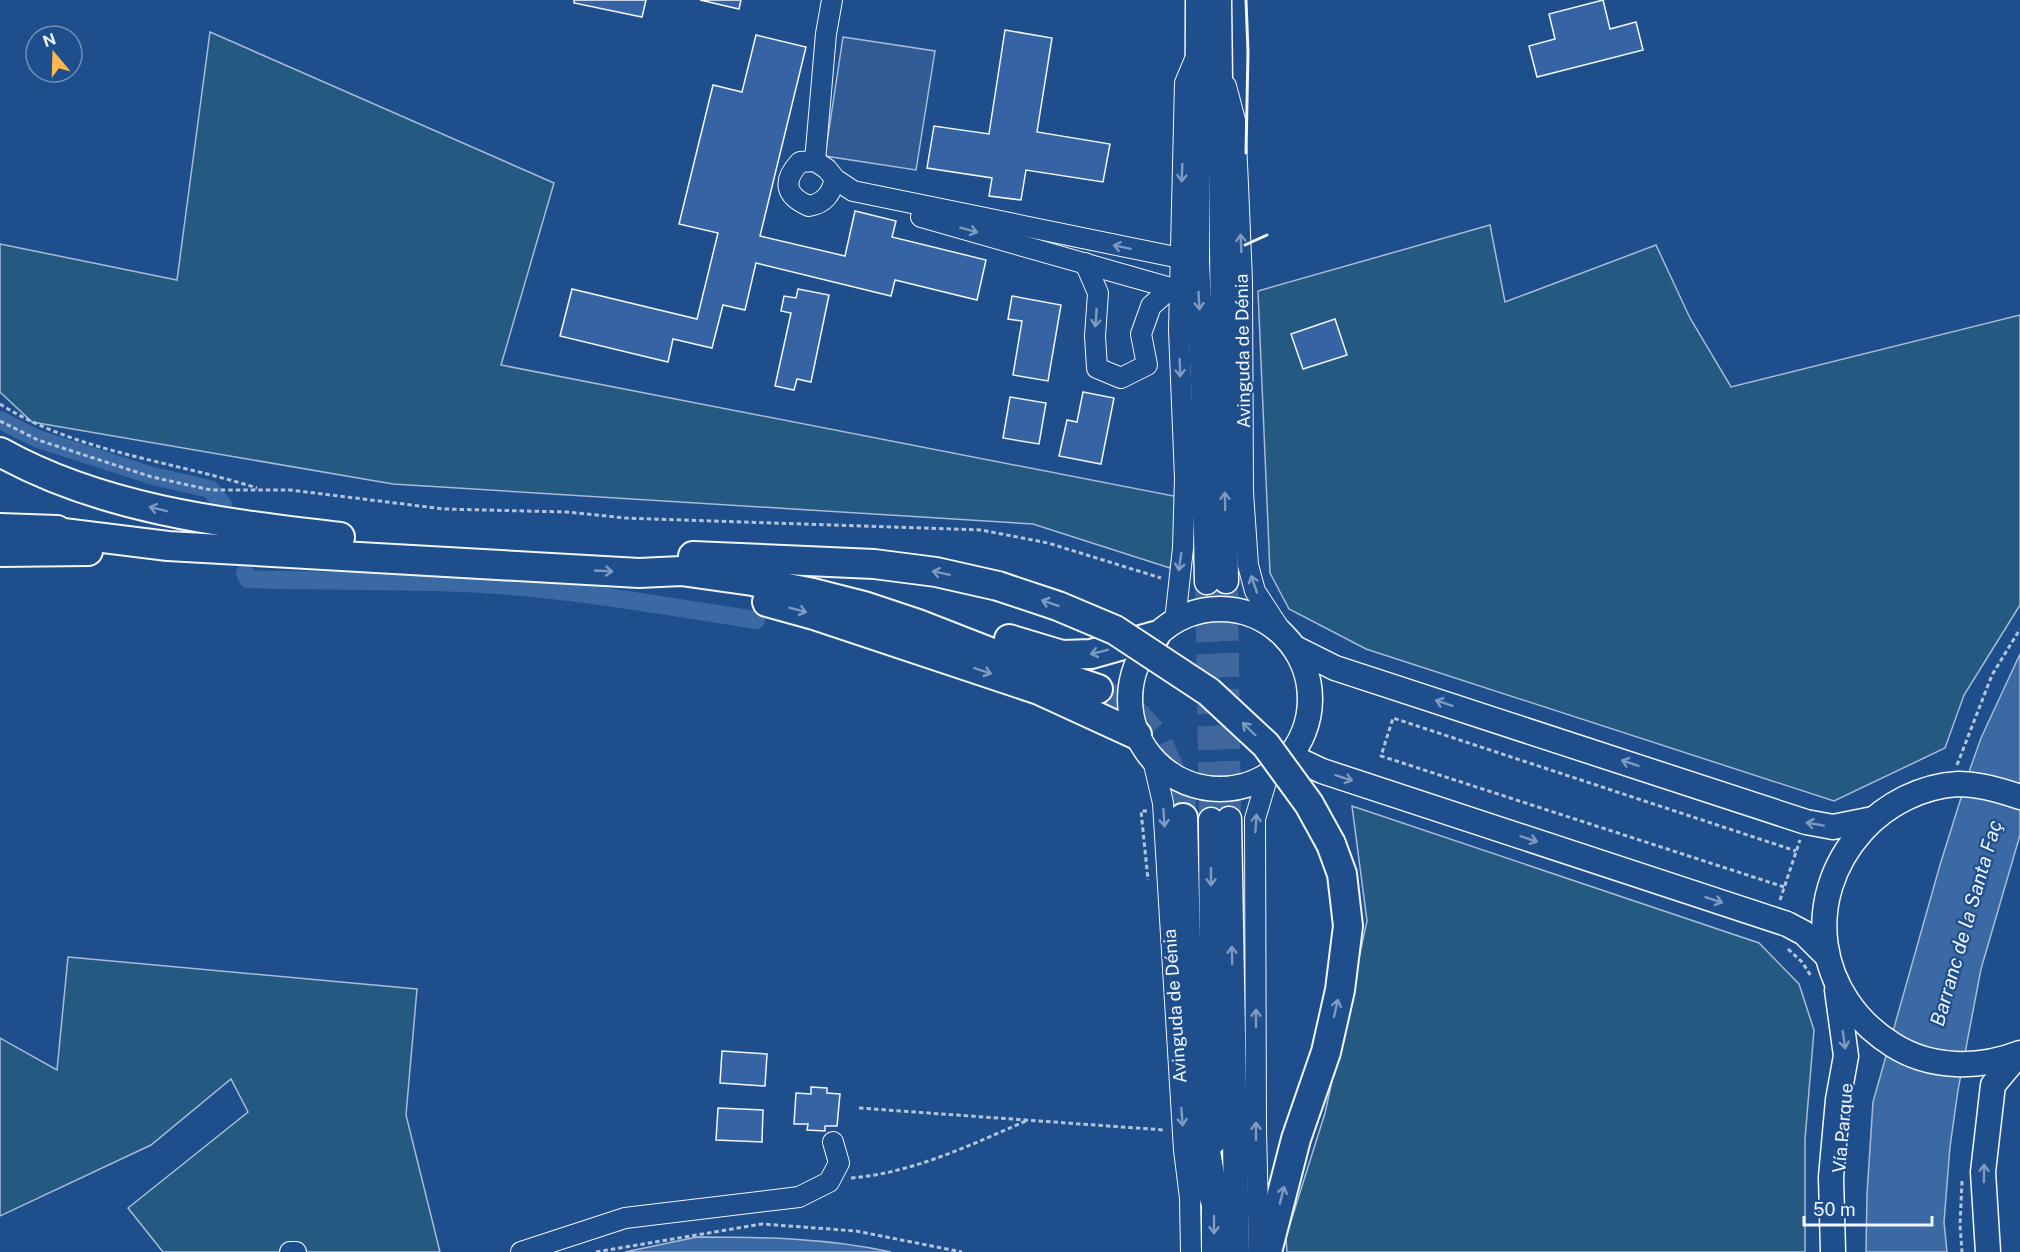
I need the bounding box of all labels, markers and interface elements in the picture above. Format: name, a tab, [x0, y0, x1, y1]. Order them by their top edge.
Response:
north arrow	[24, 24, 84, 84]
text: N	[40, 29, 58, 51]
one-way arrow	[1176, 162, 1188, 182]
one-way arrow	[959, 225, 978, 236]
one-way arrow	[1235, 233, 1246, 253]
one-way arrow	[1113, 240, 1132, 252]
street label: Avinguda de Dénia	[1231, 274, 1254, 428]
one-way arrow	[1194, 291, 1205, 311]
one-way arrow	[1090, 308, 1101, 328]
one-way arrow	[1174, 357, 1185, 377]
one-way arrow	[1219, 492, 1231, 512]
one-way arrow	[149, 503, 168, 515]
one-way arrow	[1175, 552, 1186, 572]
one-way arrow	[594, 565, 613, 576]
one-way arrow	[932, 567, 951, 578]
one-way arrow	[1247, 575, 1258, 593]
one-way arrow	[1041, 597, 1060, 608]
one-way arrow	[788, 605, 807, 616]
one-way arrow	[1090, 646, 1109, 658]
one-way arrow	[973, 667, 992, 678]
one-way arrow	[1435, 697, 1454, 708]
one-way arrow	[1241, 722, 1256, 736]
one-way arrow	[1621, 757, 1640, 768]
one-way arrow	[1334, 773, 1353, 784]
one-way arrow	[1158, 807, 1169, 827]
one-way arrow	[1250, 814, 1261, 833]
water label: Barranc de la Santa Faç	[1925, 817, 2007, 1029]
one-way arrow	[1806, 818, 1826, 829]
one-way arrow	[1519, 834, 1538, 845]
one-way arrow	[1205, 867, 1217, 887]
one-way arrow	[1704, 895, 1723, 906]
street label: Avinguda de Dénia	[1159, 928, 1190, 1084]
one-way arrow	[1226, 945, 1237, 965]
one-way arrow	[1330, 999, 1342, 1018]
one-way arrow	[1251, 1008, 1262, 1028]
one-way arrow	[1838, 1029, 1849, 1049]
street label: Vía Parque	[1828, 1082, 1857, 1174]
one-way arrow	[1177, 1107, 1188, 1126]
one-way arrow	[1250, 1121, 1262, 1141]
one-way arrow	[1978, 1163, 1990, 1183]
one-way arrow	[1276, 1186, 1288, 1205]
scale bar	[1804, 1189, 1932, 1227]
text: 50 m	[1813, 1199, 1856, 1220]
one-way arrow	[1208, 1214, 1220, 1234]

